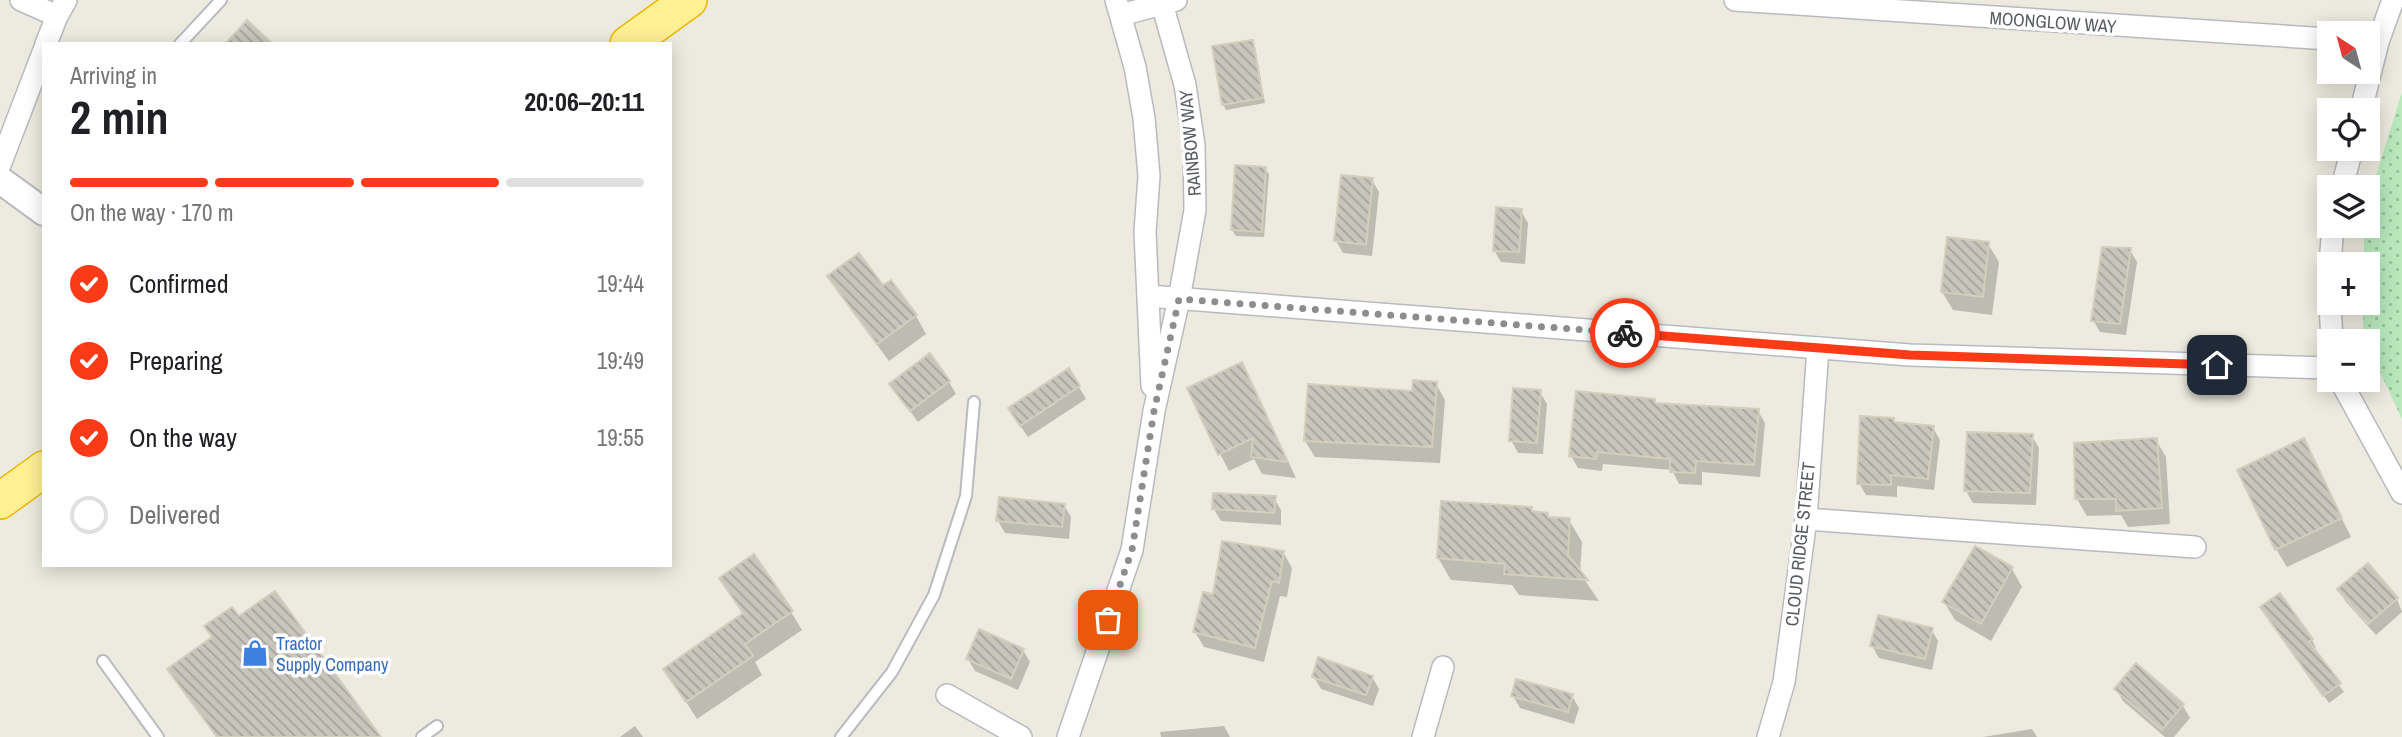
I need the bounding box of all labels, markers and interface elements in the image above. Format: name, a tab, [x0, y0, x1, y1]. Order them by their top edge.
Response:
street label: MOONGLOW WAY	[1989, 5, 2117, 39]
north arrow	[2317, 21, 2380, 84]
map controls	[2317, 21, 2380, 392]
text: Arriving in	[70, 60, 157, 91]
text: 20:06–20:11	[524, 84, 644, 119]
text: 2 min	[70, 86, 169, 148]
street label: RAINBOW WAY	[1173, 89, 1207, 197]
button: locate	[2317, 98, 2380, 161]
button: layers	[2317, 175, 2380, 238]
text: On the way · 170 m	[70, 197, 234, 228]
button: +	[2317, 252, 2380, 315]
icon: check	[70, 265, 108, 303]
text: Confirmed	[129, 266, 229, 301]
text: 19:44	[597, 268, 644, 299]
courier	[1590, 298, 1660, 368]
icon: bike	[1606, 314, 1644, 352]
button: −	[2317, 329, 2380, 392]
pin	[2187, 335, 2247, 395]
icon: check	[70, 342, 108, 380]
text: Preparing	[129, 343, 223, 378]
text: 19:49	[597, 345, 644, 376]
icon: home	[2198, 346, 2236, 384]
icon: check	[70, 419, 108, 457]
text: On the way	[129, 420, 237, 455]
text: 19:55	[597, 422, 644, 453]
street label: CLOUD RIDGE STREET	[1779, 461, 1821, 627]
text: Delivered	[129, 497, 220, 532]
pin	[1078, 590, 1138, 650]
icon: bag	[1089, 601, 1127, 639]
place label: Tractor Supply Company	[276, 631, 389, 677]
shop icon: Tractor Supply Company	[240, 638, 270, 668]

